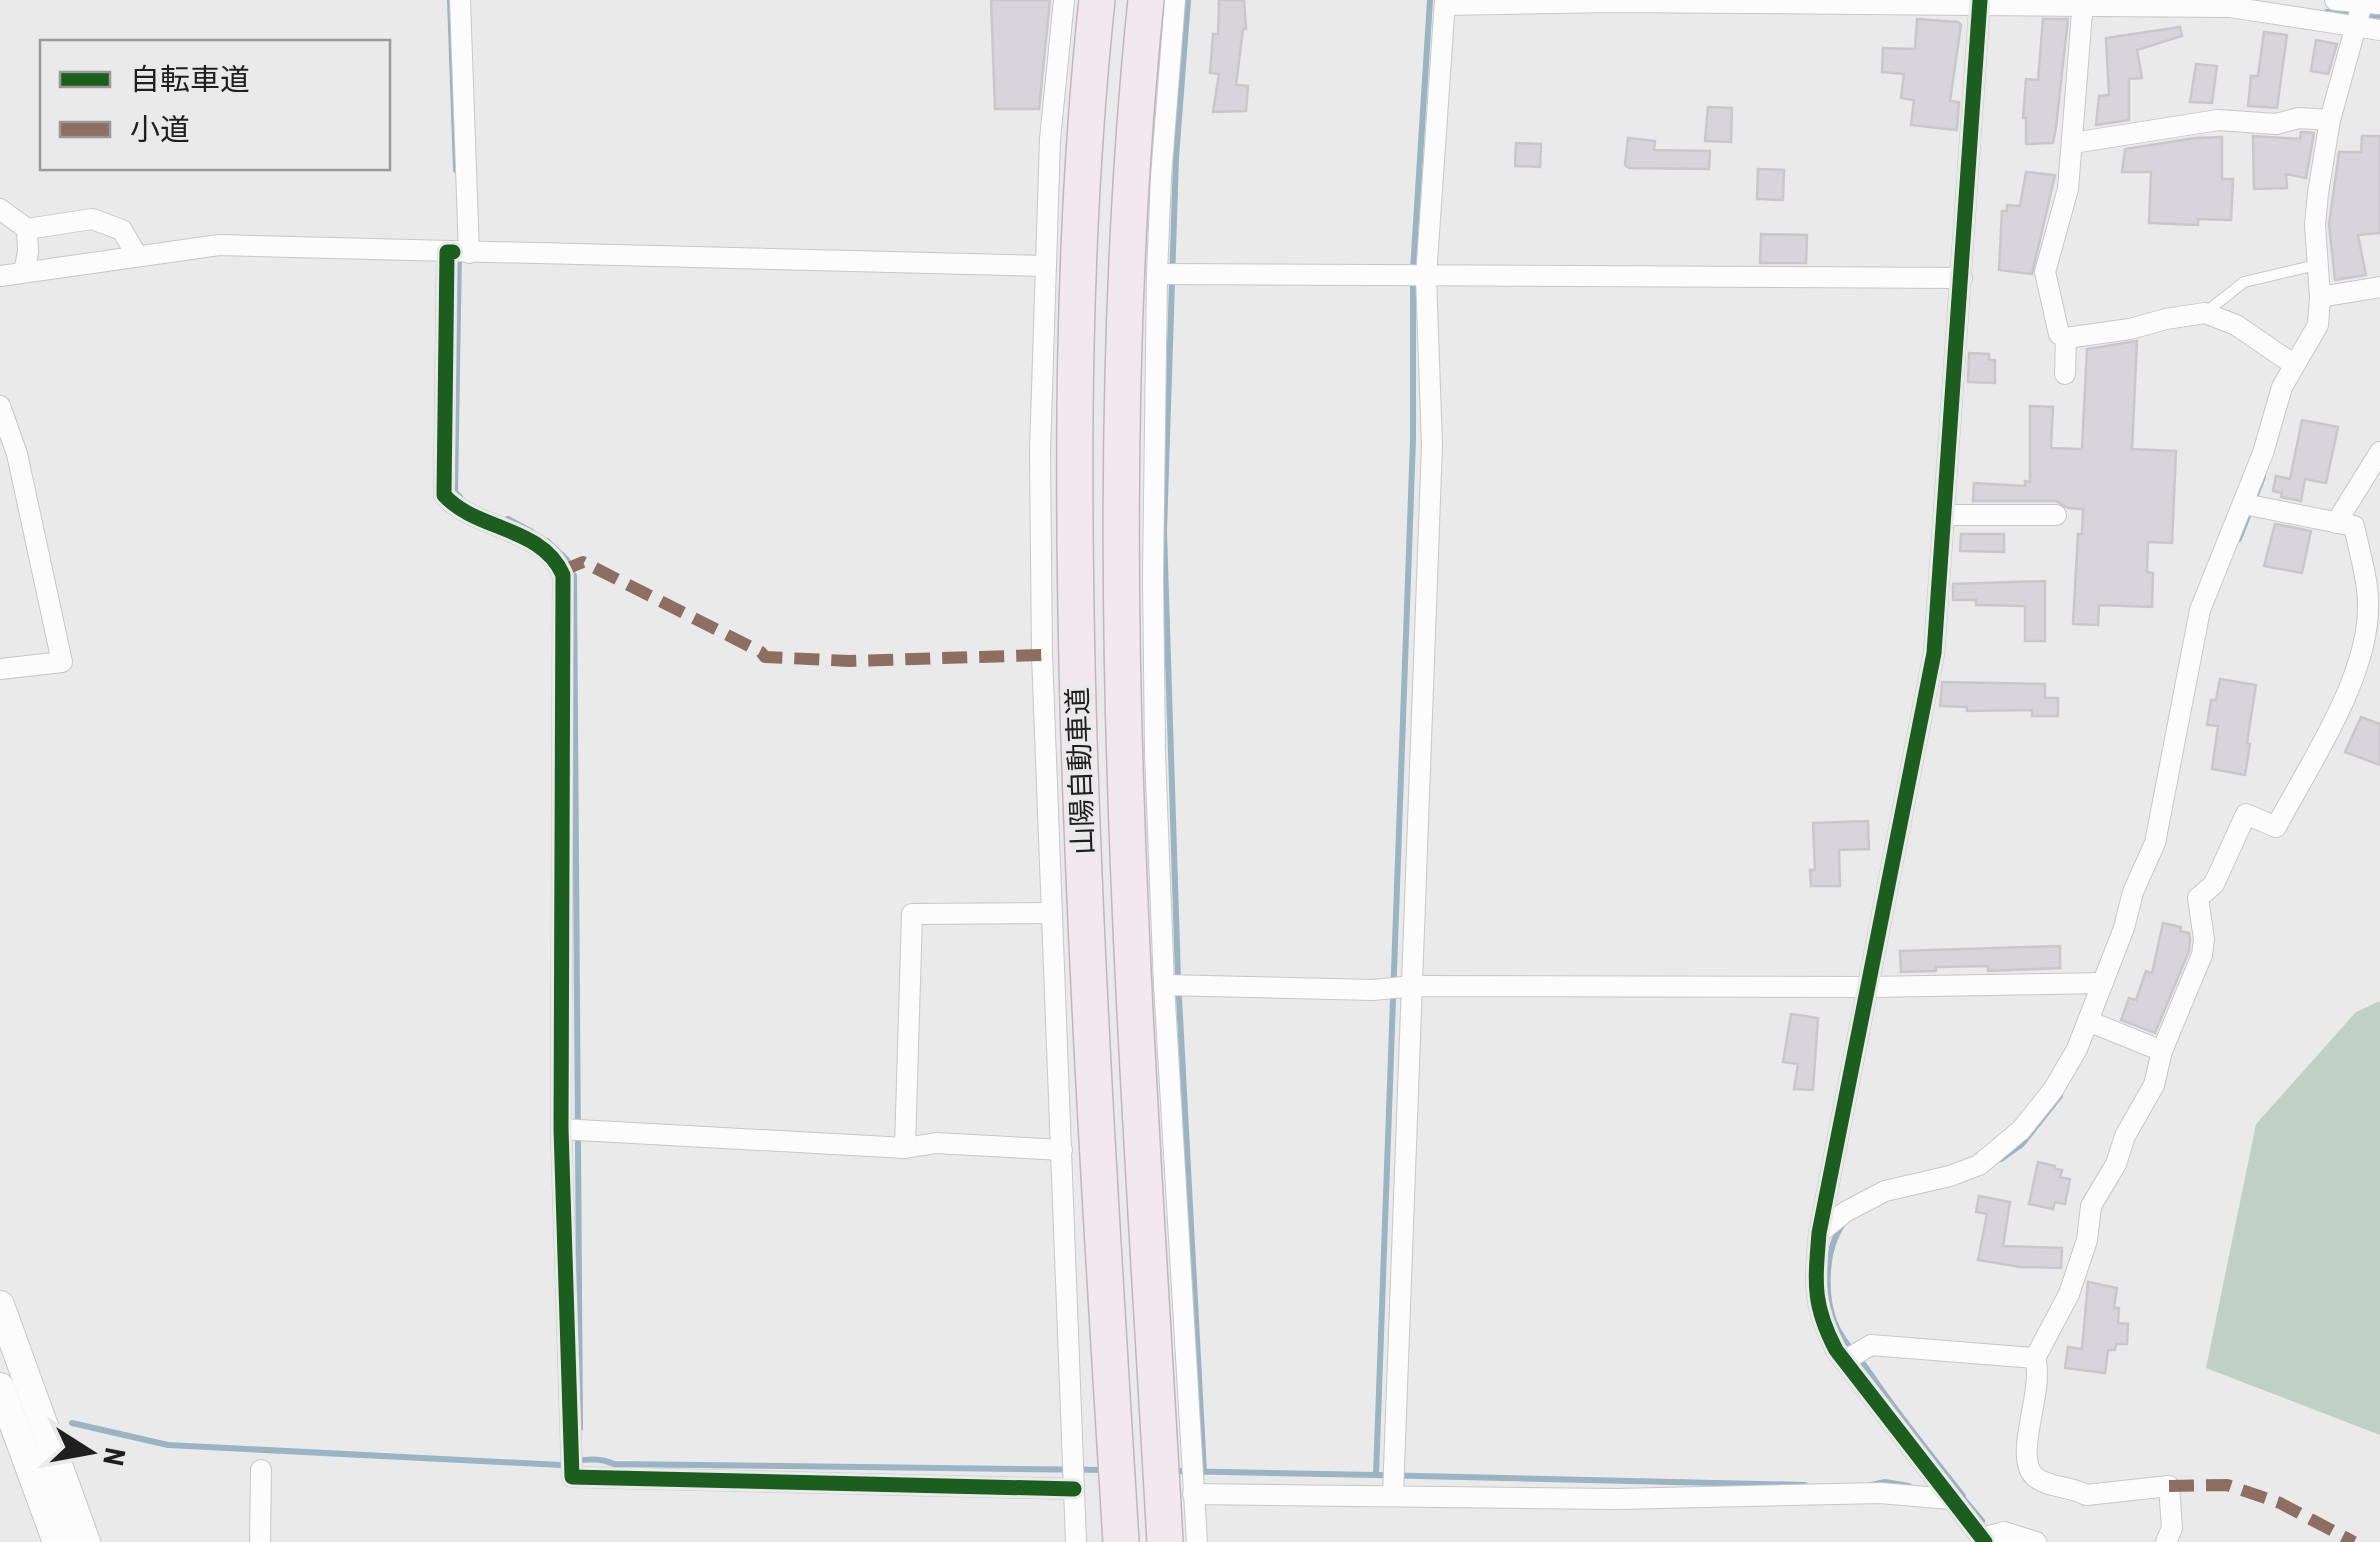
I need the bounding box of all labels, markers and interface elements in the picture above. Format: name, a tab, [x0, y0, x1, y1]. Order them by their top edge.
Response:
legend	[40, 40, 390, 170]
text: 自転車道	[130, 62, 250, 97]
text: 小道	[130, 112, 190, 147]
street label: 山陽自動車道	[1061, 686, 1100, 856]
north arrow	[40, 1402, 140, 1502]
text: N	[96, 1445, 132, 1468]

